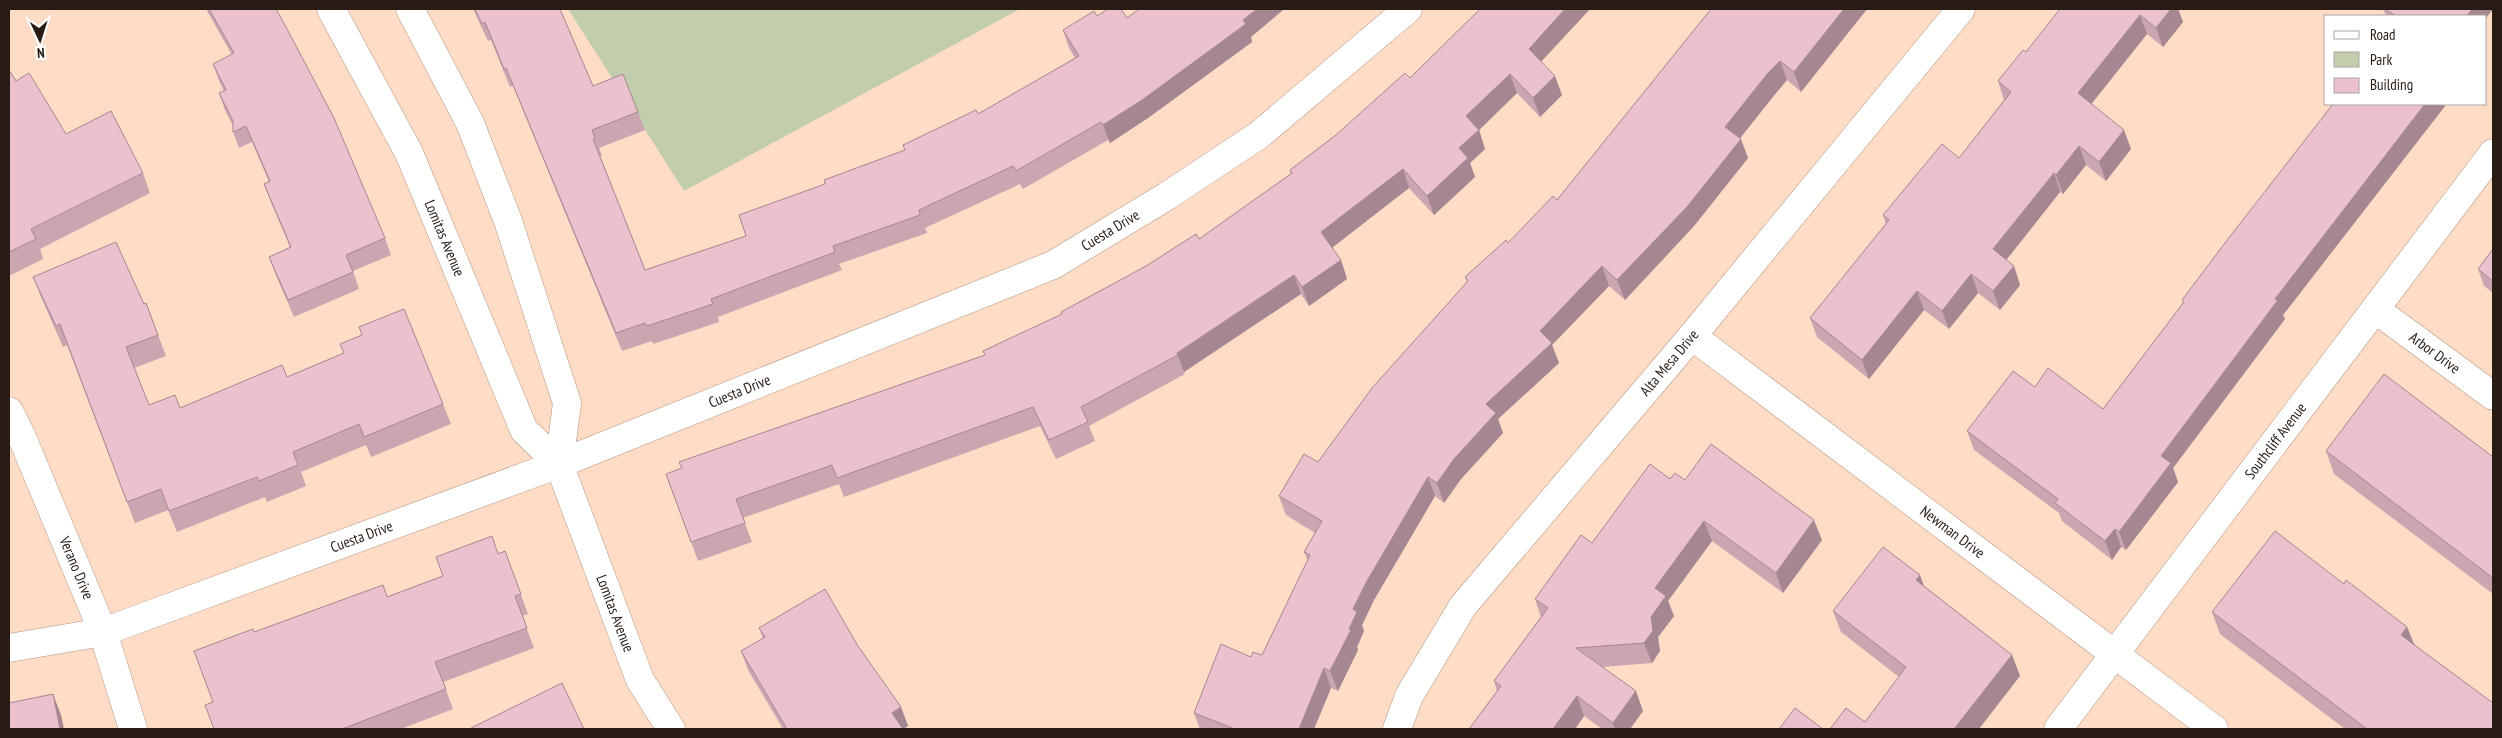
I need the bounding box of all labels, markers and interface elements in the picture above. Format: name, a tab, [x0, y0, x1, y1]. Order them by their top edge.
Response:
north arrow	[15, 15, 65, 65]
legend	[2324, 15, 2487, 105]
text: Road	[2370, 25, 2396, 44]
text: N	[37, 44, 45, 62]
text: Park	[2370, 50, 2392, 69]
text: Building	[2370, 75, 2413, 94]
street label: Lomitas Avenue	[421, 197, 469, 279]
street label: Cuesta Drive	[1077, 205, 1143, 255]
street label: Alta Mesa Drive	[1635, 325, 1702, 400]
street label: Arbor Drive	[2406, 327, 2464, 378]
street label: Cuesta Drive	[706, 370, 773, 412]
street label: Southcliff Avenue	[2240, 399, 2310, 483]
street label: Newman Drive	[1917, 501, 1989, 562]
street label: Cuesta Drive	[328, 516, 395, 556]
street label: Verano Drive	[55, 533, 98, 602]
street label: Lomitas Avenue	[592, 572, 639, 654]

